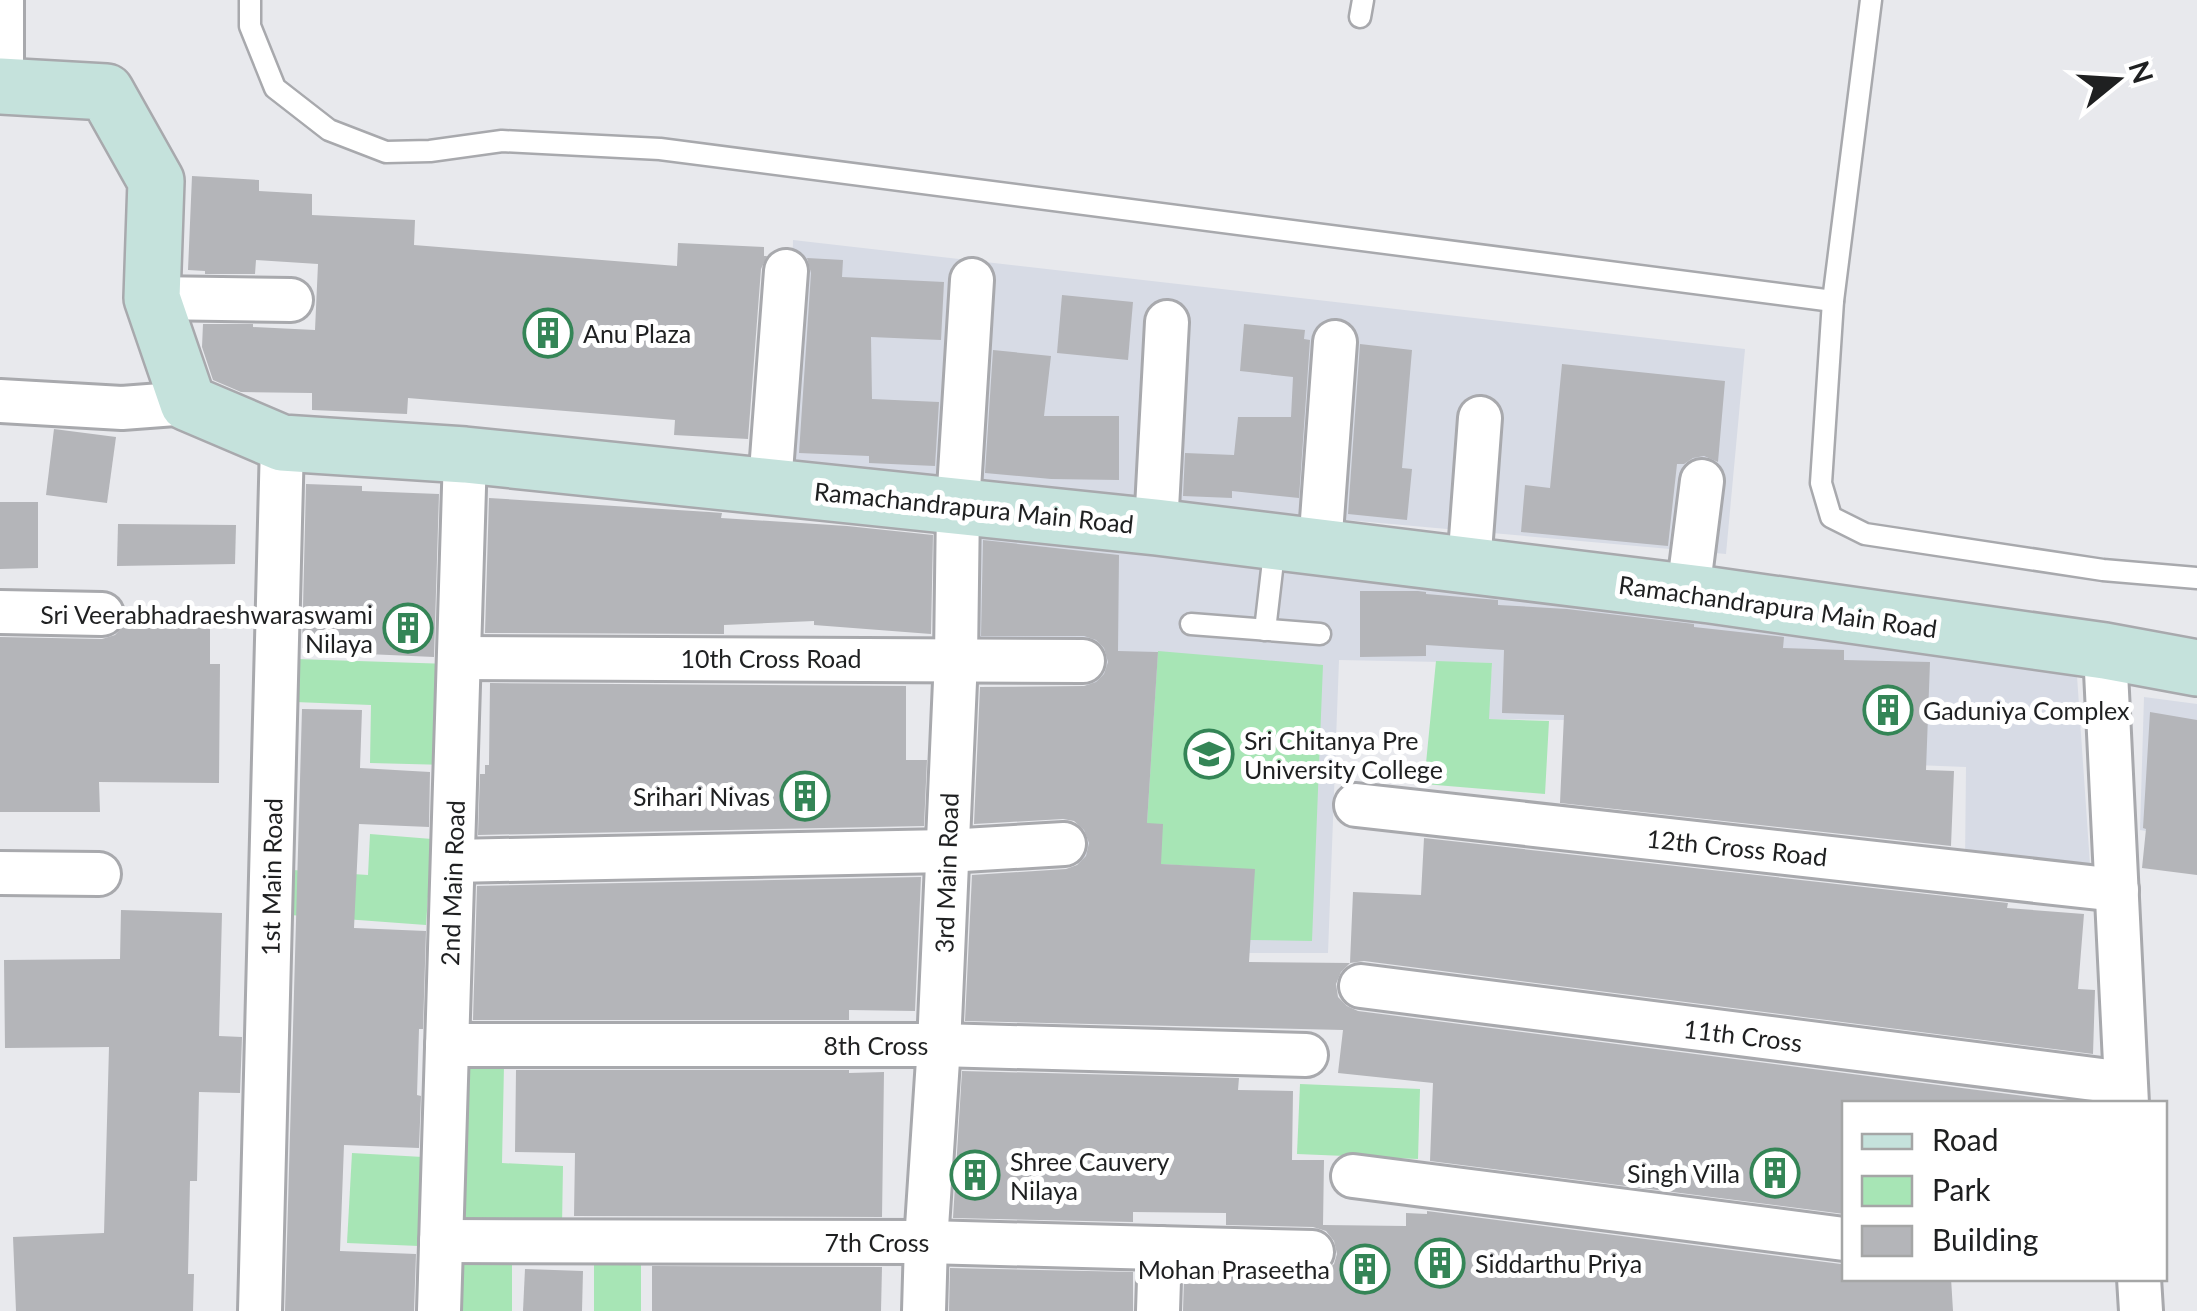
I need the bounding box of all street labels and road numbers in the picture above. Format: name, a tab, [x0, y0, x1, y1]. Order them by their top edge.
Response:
street label: Ramachandrapura Main Road	[813, 475, 1135, 539]
street label: Ramachandrapura Main Road	[1617, 569, 1939, 643]
street label: 10th Cross Road	[680, 643, 862, 673]
street label: 3rd Main Road	[928, 792, 964, 954]
street label: 1st Main Road	[255, 798, 287, 956]
street label: 2nd Main Road	[434, 800, 470, 966]
street label: 12th Cross Road	[1645, 823, 1829, 871]
street label: 11th Cross	[1682, 1013, 1804, 1057]
street label: 8th Cross	[824, 1030, 928, 1060]
street label: 7th Cross	[825, 1227, 929, 1257]

